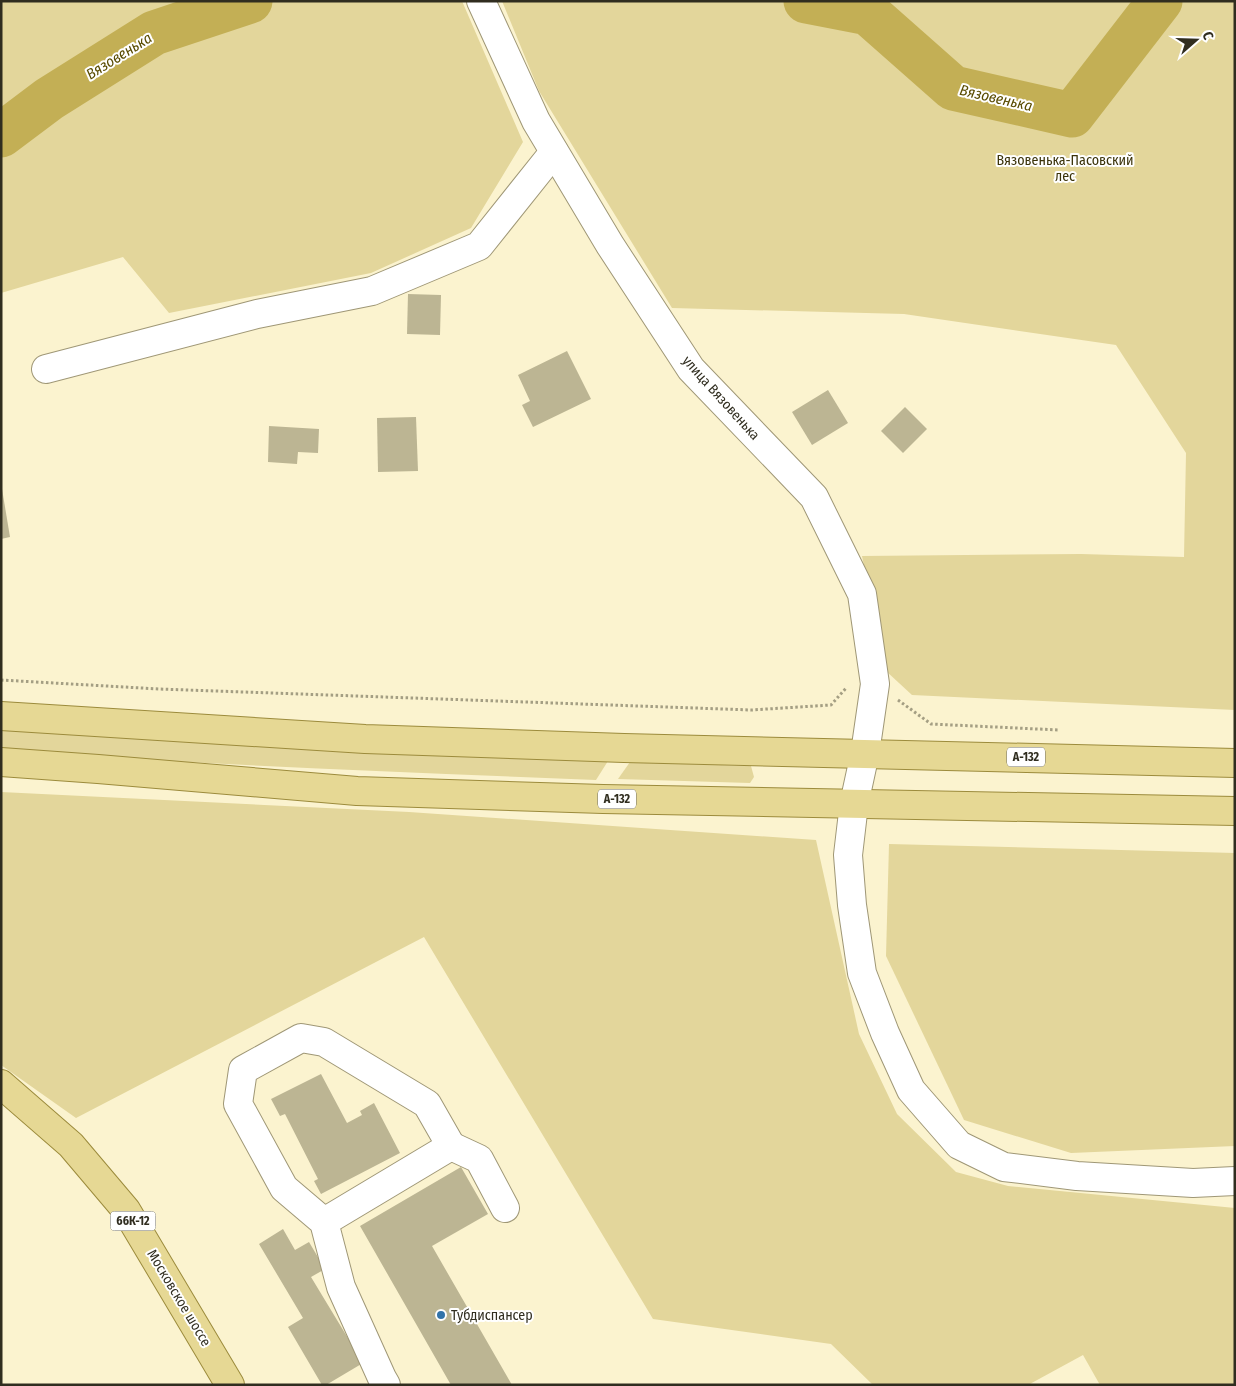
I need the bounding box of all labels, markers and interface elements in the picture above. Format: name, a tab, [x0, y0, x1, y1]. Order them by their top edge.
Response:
north arrow	[1171, 15, 1221, 65]
water label: Вязовенька	[83, 29, 155, 83]
text: С	[1199, 29, 1217, 43]
water label: Вязовенька	[958, 81, 1034, 115]
park label: Вязовенька-Пасовский лес	[996, 152, 1134, 185]
street label: улица Вязовенька	[679, 352, 763, 444]
road number: А-132	[1007, 748, 1045, 766]
road number: А-132	[598, 790, 636, 809]
road number: 66К-12	[110, 1212, 156, 1230]
street label: Московское шоссе	[143, 1247, 215, 1350]
place label: Тубдиспансер	[451, 1307, 533, 1324]
marker: Тубдиспансер	[435, 1309, 447, 1321]

